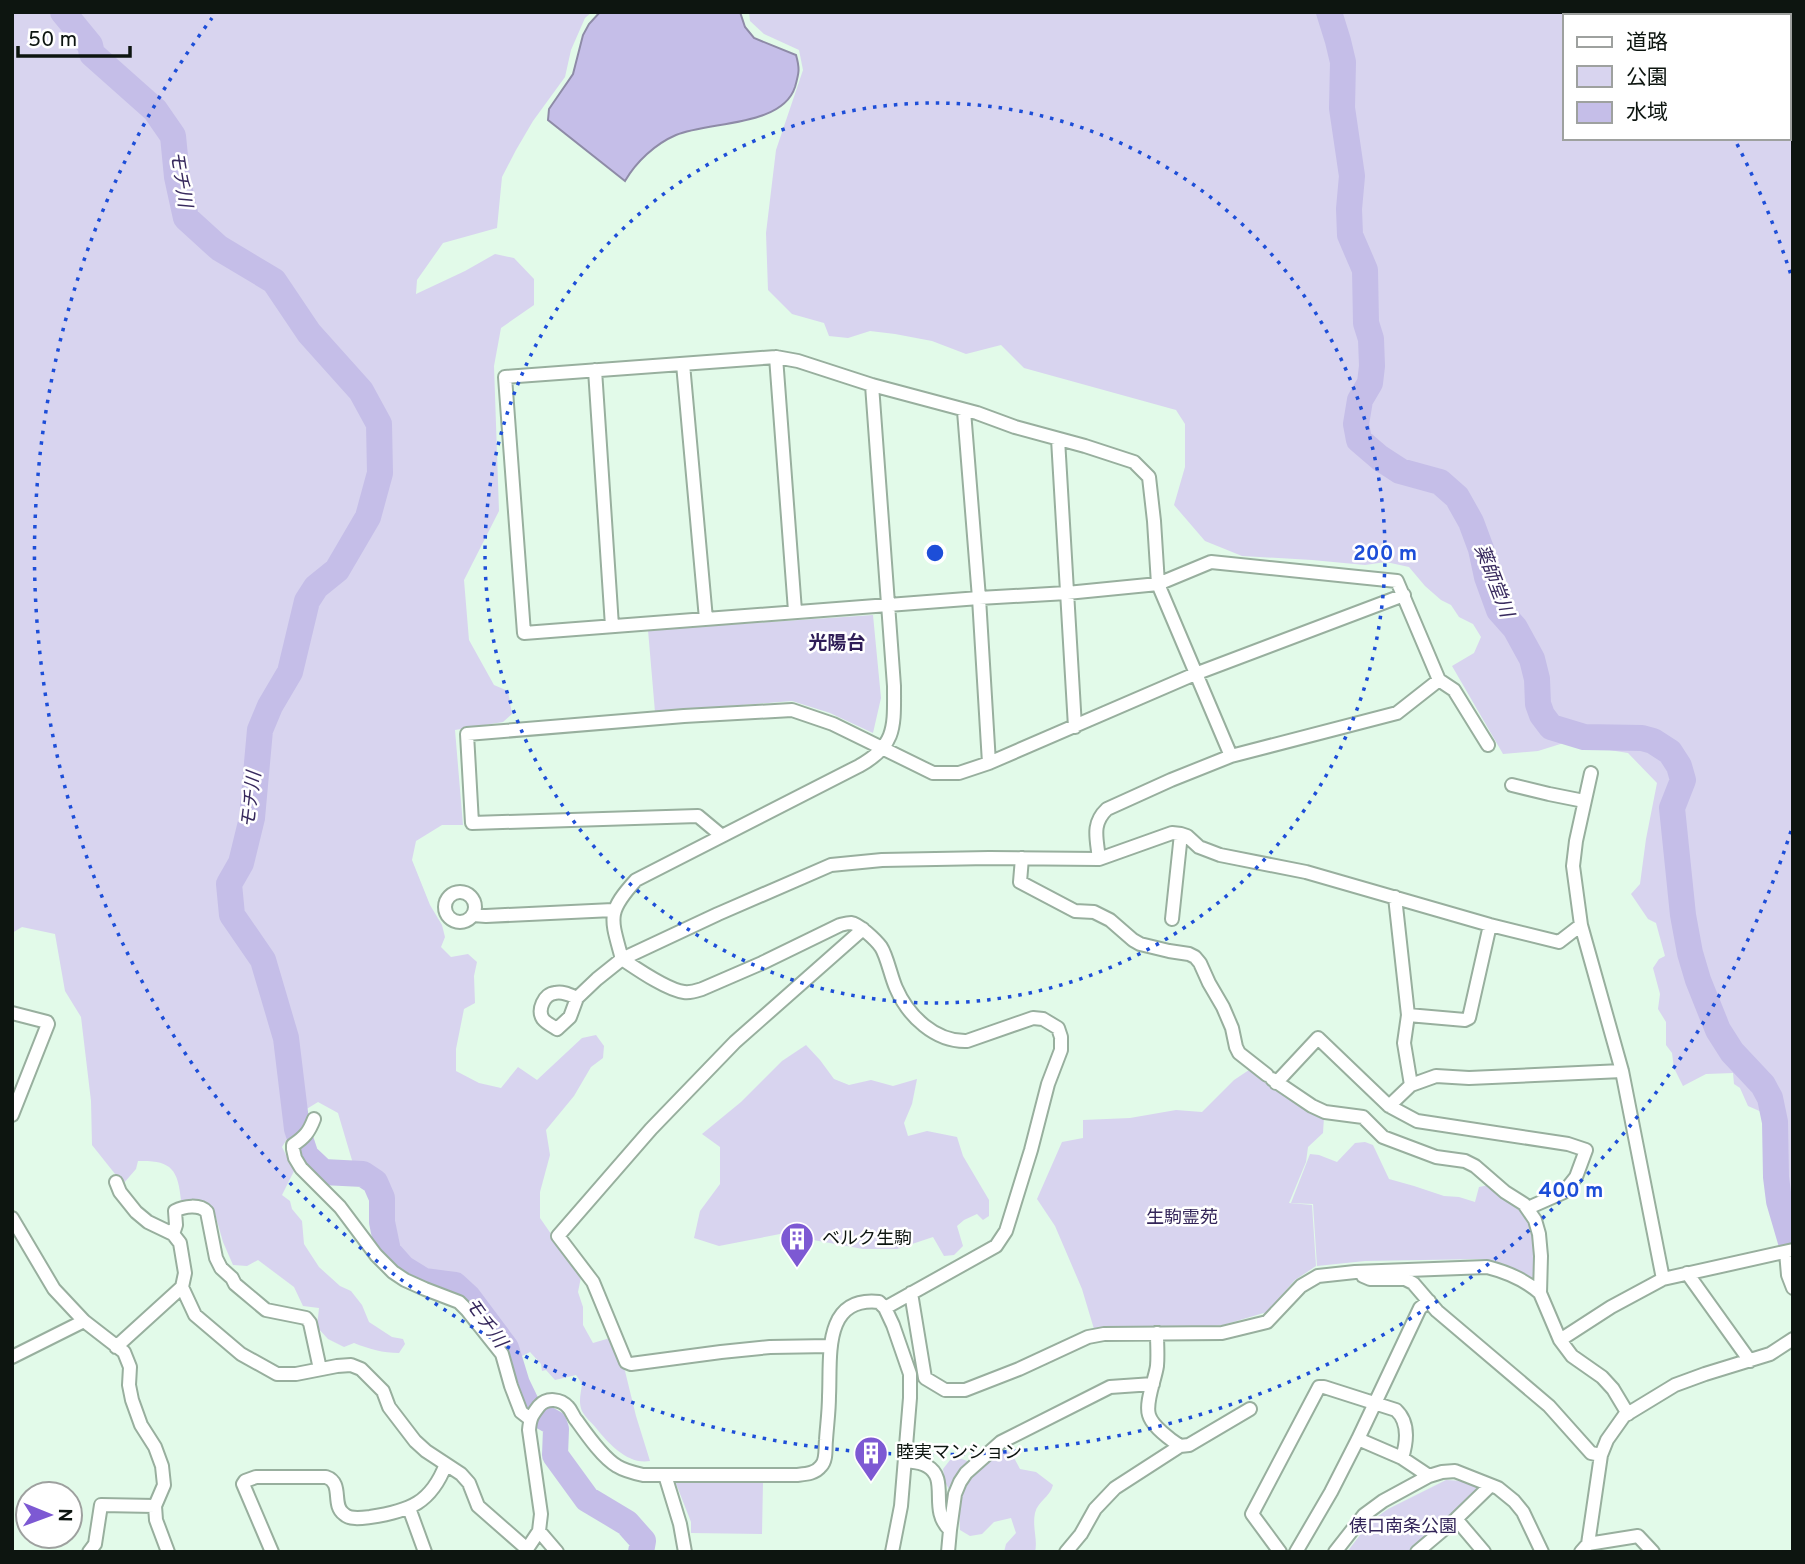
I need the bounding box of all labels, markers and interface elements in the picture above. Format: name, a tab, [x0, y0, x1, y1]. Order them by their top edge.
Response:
scale bar	[18, 14, 130, 58]
legend	[1563, 14, 1791, 140]
text: 50 m	[28, 27, 77, 54]
text: 道路	[1626, 30, 1668, 57]
text: 公園	[1626, 65, 1668, 92]
text: 水域	[1626, 100, 1668, 127]
water label: モチ川	[164, 149, 197, 211]
centre of rings	[923, 541, 947, 565]
text: 200 m	[1353, 541, 1417, 568]
water label: 薬師堂川	[1468, 541, 1519, 623]
district label: 光陽台	[808, 632, 866, 656]
water label: モチ川	[237, 768, 268, 830]
text: 400 m	[1539, 1178, 1603, 1205]
park label: 生駒霊苑	[1146, 1207, 1218, 1230]
building icon: ベルク生駒	[778, 1220, 816, 1269]
place label: ベルク生駒	[822, 1228, 912, 1251]
water label: モチ川	[459, 1293, 513, 1355]
building icon: 睦実マンション	[852, 1434, 890, 1483]
place label: 睦実マンション	[896, 1442, 1022, 1465]
north arrow	[14, 1480, 84, 1550]
text: N	[52, 1508, 76, 1522]
park label: 俵口南条公園	[1349, 1516, 1457, 1539]

